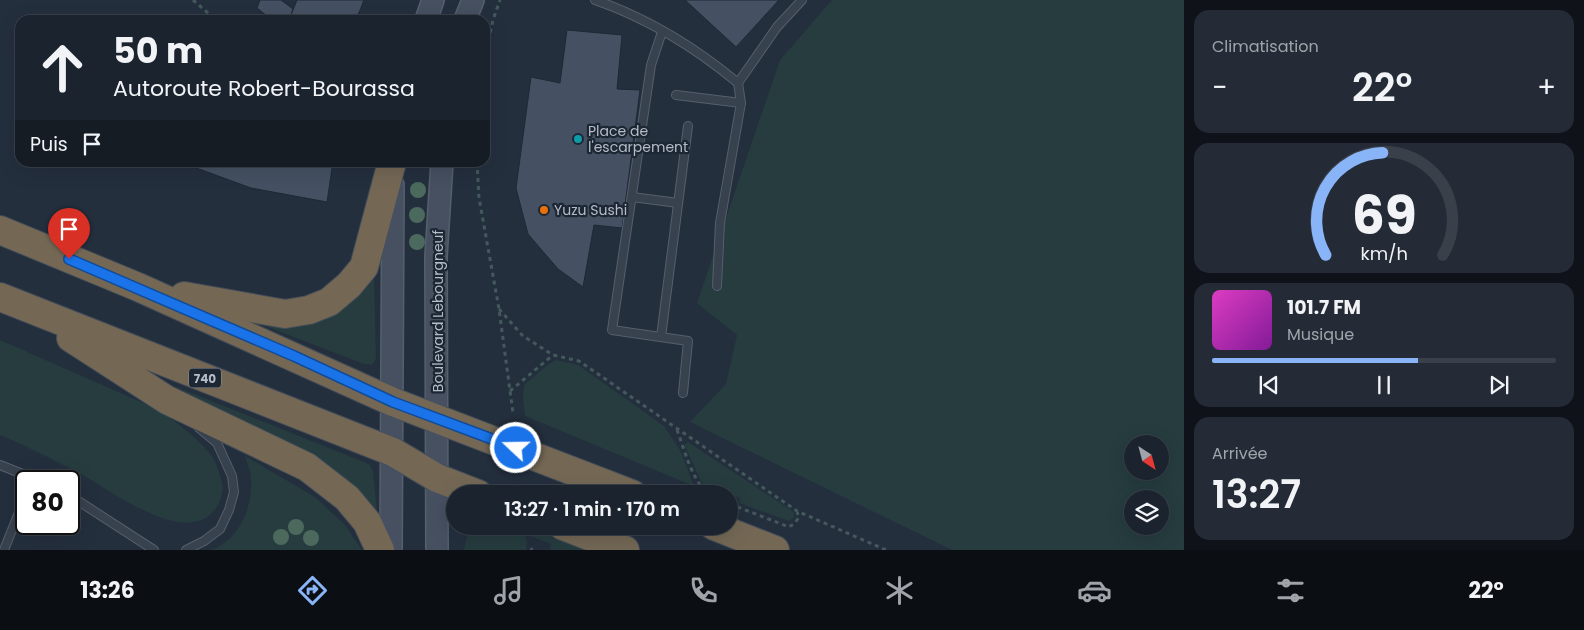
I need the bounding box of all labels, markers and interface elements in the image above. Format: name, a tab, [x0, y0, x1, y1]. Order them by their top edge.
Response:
text: 50 m	[113, 26, 203, 75]
icon: ahead	[30, 35, 95, 100]
text: Climatisation	[1212, 35, 1319, 58]
text: 22°	[1352, 61, 1412, 114]
text: −	[1212, 68, 1227, 107]
text: +	[1537, 68, 1556, 107]
text: Autoroute Robert-Bourassa	[113, 73, 415, 104]
place label: Place de l'escarpement	[588, 121, 688, 157]
icon: arrive	[78, 130, 106, 158]
text: Puis	[30, 131, 68, 158]
marker: Place de l'escarpement	[572, 133, 584, 145]
text: 69	[1351, 179, 1417, 252]
place label: Yuzu Sushi	[554, 200, 627, 220]
marker: Yuzu Sushi	[538, 204, 550, 216]
pin	[48, 208, 90, 259]
icon: arrive	[55, 215, 83, 243]
street label: Boulevard Lebourgneuf	[428, 229, 448, 392]
text: km/h	[1360, 241, 1408, 266]
text: 101.7 FM	[1287, 294, 1361, 321]
text: Musique	[1287, 323, 1354, 346]
road number: 740	[189, 368, 221, 388]
icon: previous	[1255, 371, 1283, 399]
icon: pause	[1370, 371, 1398, 399]
icon: next	[1485, 371, 1513, 399]
position arrow	[489, 421, 541, 473]
north arrow	[1124, 435, 1169, 480]
map controls	[1124, 435, 1169, 535]
text: Arrivée	[1212, 442, 1267, 465]
text: 13:27	[1212, 468, 1301, 521]
speed limit sign: 80	[15, 470, 80, 535]
button: layers	[1124, 490, 1169, 535]
text: 13:27 · 1 min · 170 m	[504, 496, 680, 523]
icon: directions	[295, 573, 330, 608]
icon: music	[491, 573, 526, 608]
icon: phone	[686, 573, 721, 608]
icon: climate	[882, 573, 917, 608]
icon: car	[1077, 573, 1112, 608]
icon: filters	[1273, 573, 1308, 608]
text: 13:26	[80, 575, 135, 606]
text: 22°	[1468, 575, 1504, 606]

